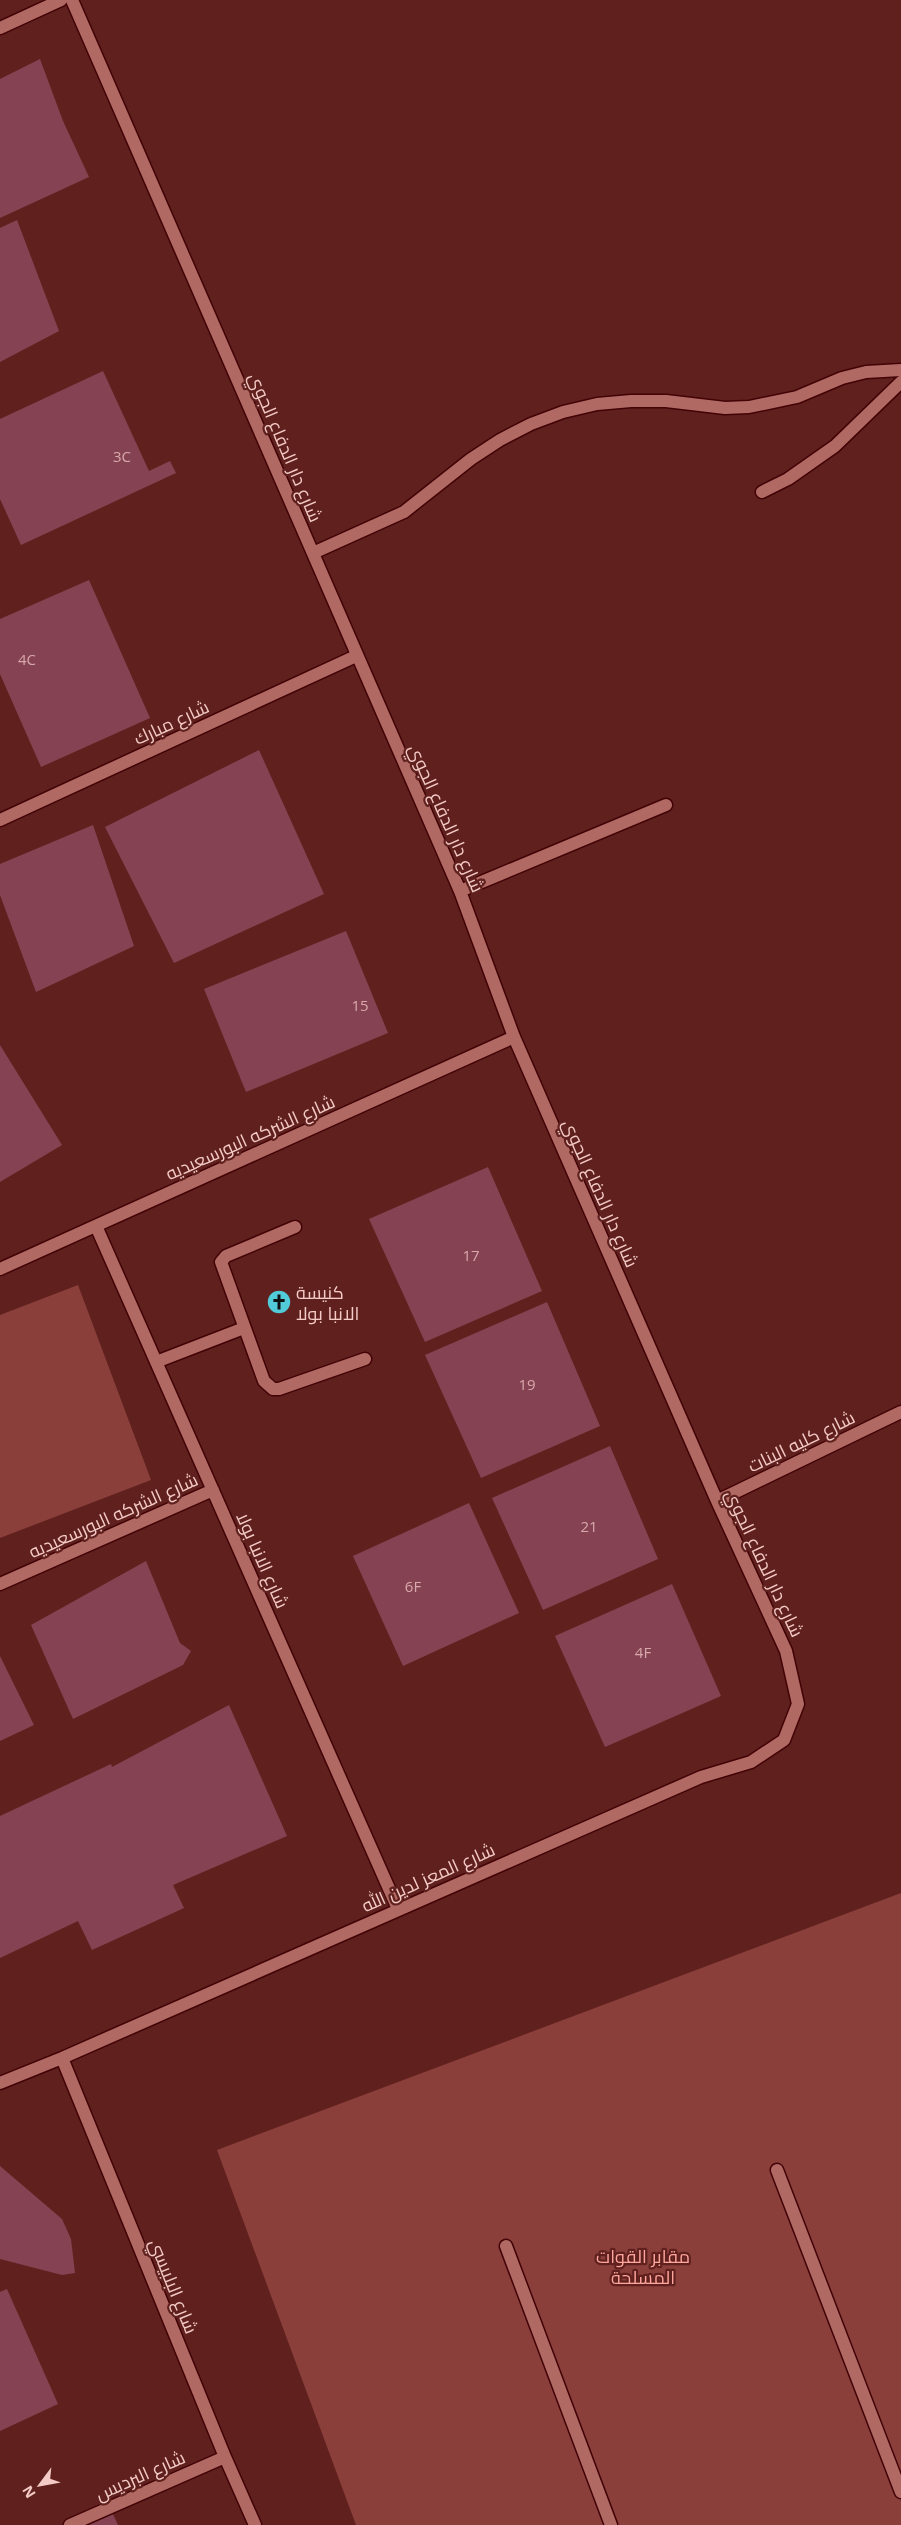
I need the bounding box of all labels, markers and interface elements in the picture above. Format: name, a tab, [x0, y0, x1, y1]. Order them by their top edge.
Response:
street label: شارع دار الدفاع الجوي	[241, 369, 328, 526]
house number: 3C	[113, 446, 131, 466]
house number: 4C	[18, 649, 36, 669]
street label: شارع مبارك	[129, 694, 213, 751]
street label: شارع دار الدفاع الجوي	[401, 740, 490, 897]
house number: 15	[351, 995, 369, 1015]
street label: شارع الشركه البورسعيديه	[162, 1089, 339, 1186]
street label: شارع دار الدفاع الجوي	[555, 1115, 644, 1272]
house number: 17	[462, 1245, 480, 1265]
place label: كنيسة الانبا بولا	[296, 1280, 359, 1325]
church icon: كنيسة الانبا بولا	[266, 1289, 292, 1315]
house number: 19	[518, 1374, 536, 1394]
street label: شارع كليه البنات	[743, 1405, 859, 1478]
street label: شارع الشركه البورسعيديه	[25, 1467, 202, 1564]
street label: شارع دار الدفاع الجوي	[718, 1485, 810, 1642]
street label: شارع الانبا بولا	[230, 1508, 295, 1612]
house number: 21	[580, 1516, 598, 1536]
house number: 6F	[405, 1576, 421, 1596]
house number: 4F	[635, 1642, 651, 1662]
street label: شارع المعز لدين الله	[358, 1837, 499, 1918]
street label: شارع البلبيسي	[142, 2235, 204, 2338]
park label: مقابر القوات المسلحة	[596, 2244, 690, 2289]
street label: شارع البرديس	[91, 2445, 189, 2506]
north arrow	[15, 2460, 65, 2510]
text: N	[17, 2482, 40, 2502]

